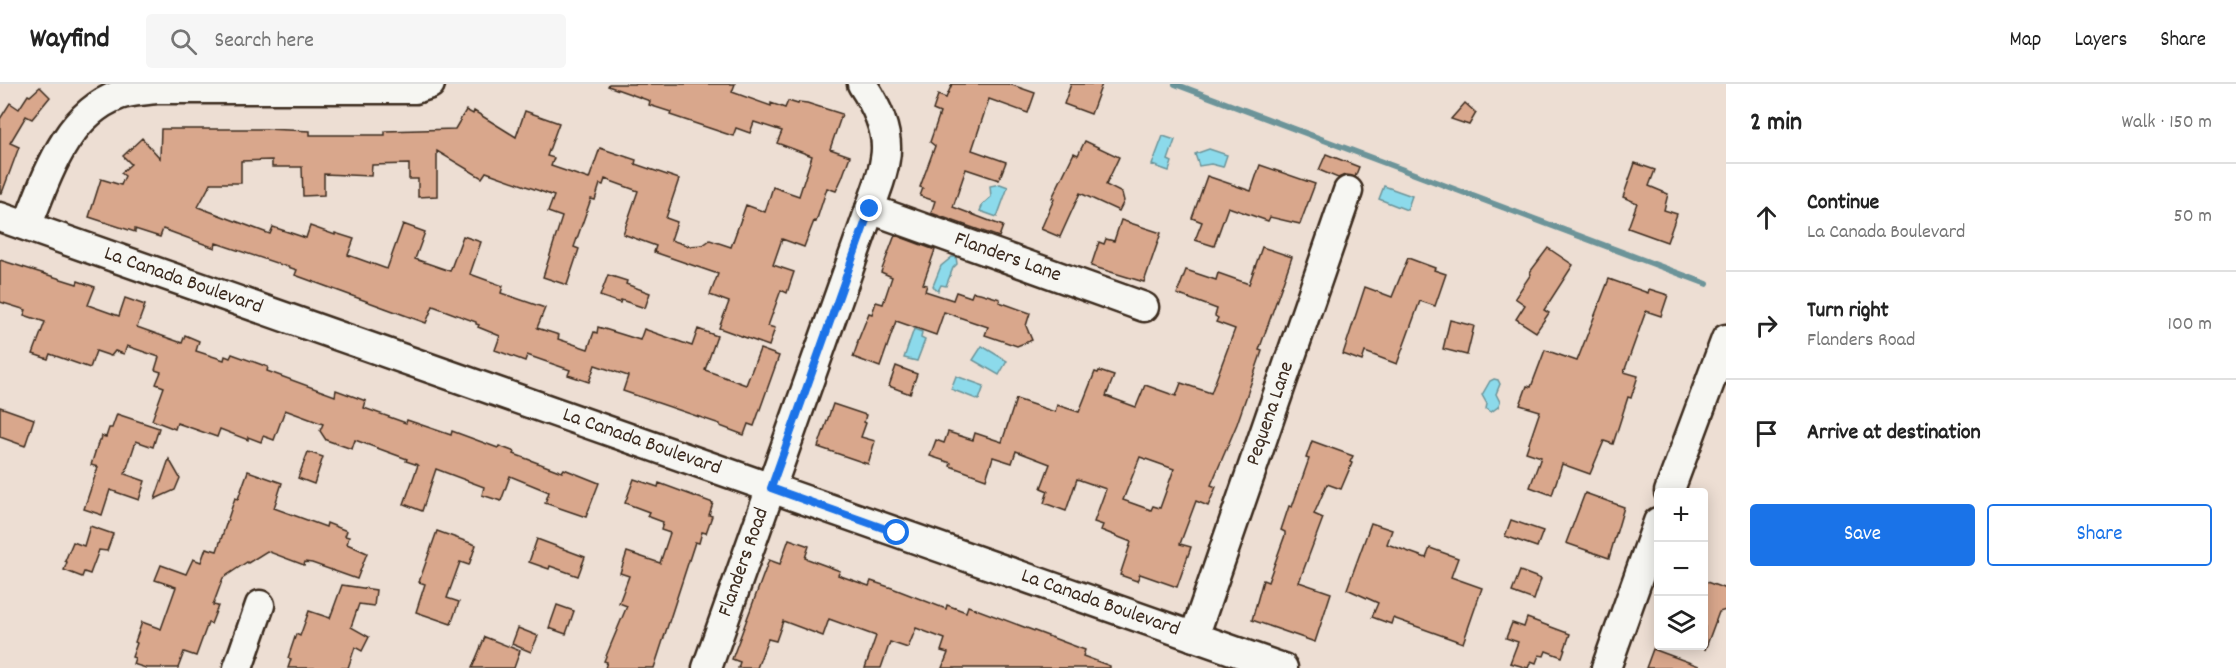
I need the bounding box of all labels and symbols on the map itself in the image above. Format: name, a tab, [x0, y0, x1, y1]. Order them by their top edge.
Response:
route end	[856, 195, 882, 221]
street label: Flanders Lane	[950, 225, 1065, 291]
street label: La Canada Boulevard	[100, 240, 267, 323]
street label: Pequena Lane	[1239, 358, 1303, 470]
street label: La Canada Boulevard	[558, 401, 725, 484]
street label: Flanders Road	[711, 504, 778, 621]
route start	[883, 519, 909, 545]
street label: La Canada Boulevard	[1016, 562, 1184, 645]

